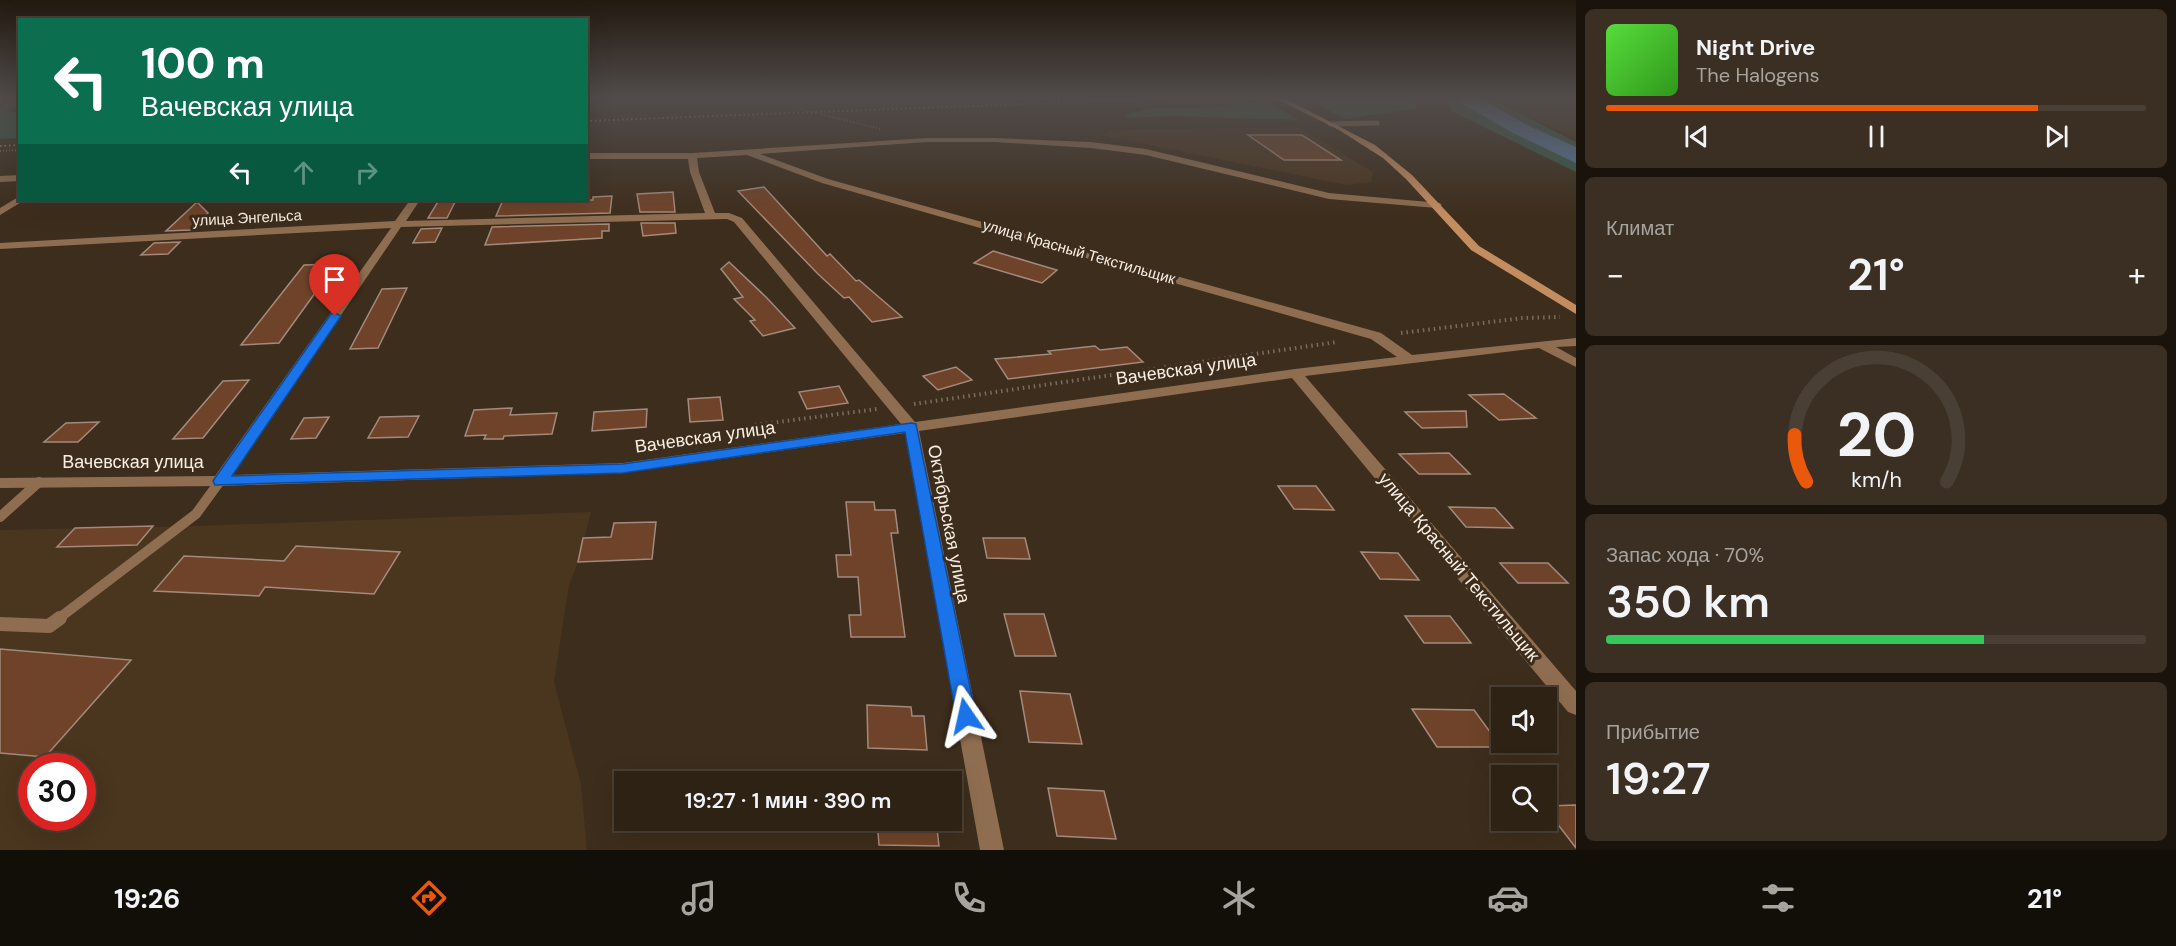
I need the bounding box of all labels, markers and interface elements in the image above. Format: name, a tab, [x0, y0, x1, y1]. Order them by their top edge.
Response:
text: Night Drive	[1696, 33, 1815, 62]
text: 100 m	[141, 36, 265, 91]
icon: left	[42, 42, 120, 120]
text: The Halogens	[1696, 62, 1819, 88]
text: Вачевская улица	[141, 89, 354, 124]
icon: previous	[1680, 120, 1713, 153]
icon: pause	[1860, 120, 1893, 153]
icon: next	[2040, 120, 2073, 153]
icon: left	[224, 156, 257, 189]
icon: ahead	[287, 156, 320, 189]
icon: right	[350, 156, 383, 189]
street label: улица Энгельса	[192, 205, 303, 231]
street label: улица Красный Текстильщик	[980, 215, 1178, 289]
text: Климат	[1606, 215, 1674, 241]
text: 21°	[1847, 245, 1905, 304]
text: −	[1606, 253, 1624, 296]
text: +	[2128, 253, 2146, 296]
pin	[309, 254, 360, 316]
icon: arrive	[318, 263, 351, 296]
street label: Вачевская улица	[1114, 347, 1259, 391]
text: 20	[1836, 394, 1916, 475]
street label: Вачевская улица	[633, 415, 778, 459]
street label: Октябрьская улица	[922, 443, 976, 606]
street label: Вачевская улица	[62, 450, 205, 474]
text: km/h	[1851, 466, 1901, 494]
street label: улица Красный Текстильщик	[1373, 468, 1545, 667]
text: Запас хода · 70%	[1606, 542, 1764, 568]
text: 350 km	[1606, 572, 1770, 631]
position arrow	[934, 684, 998, 748]
map controls	[1491, 687, 1557, 831]
button: sound	[1491, 687, 1557, 753]
text: Прибытие	[1606, 719, 1700, 745]
text: 19:27	[1606, 749, 1711, 808]
speed limit sign: 30	[18, 753, 96, 831]
button: search	[1491, 765, 1557, 831]
text: 19:27 · 1 мин · 390 m	[685, 786, 891, 815]
icon: directions	[408, 877, 450, 919]
icon: music	[678, 877, 720, 919]
icon: phone	[948, 877, 990, 919]
icon: climate	[1218, 877, 1260, 919]
icon: car	[1487, 877, 1529, 919]
icon: filters	[1757, 877, 1799, 919]
text: 19:26	[114, 881, 180, 916]
text: 21°	[2027, 881, 2062, 916]

